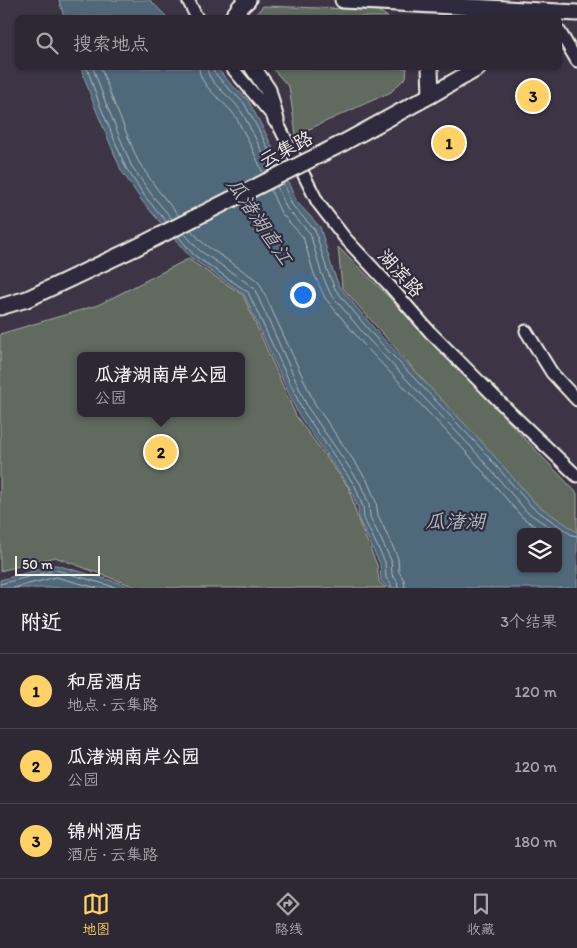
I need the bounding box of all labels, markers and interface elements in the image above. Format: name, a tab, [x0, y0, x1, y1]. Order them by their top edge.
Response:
search box	[15, 15, 562, 70]
icon: search	[33, 29, 61, 57]
text: 搜索地点	[73, 32, 149, 55]
pin: 3	[517, 77, 549, 115]
pin: 1	[433, 124, 465, 162]
street label: 云集路	[255, 126, 317, 172]
water label: 瓜渚湖直江	[222, 173, 298, 270]
street label: 湖滨路	[373, 244, 429, 302]
your location	[290, 282, 316, 308]
popup	[77, 352, 245, 417]
text: 瓜渚湖南岸公园	[94, 363, 228, 386]
text: 公园	[94, 388, 127, 407]
pin: 2	[145, 433, 177, 471]
water label: 瓜渚湖	[425, 509, 487, 533]
map controls	[517, 528, 562, 573]
button: layers	[517, 528, 562, 573]
scale bar	[15, 553, 100, 576]
text: 50 m	[22, 556, 53, 573]
text: 附近	[20, 609, 62, 634]
text: 3个结果	[500, 612, 557, 631]
text: 和居酒店	[67, 670, 143, 693]
text: 1	[32, 682, 40, 701]
text: 120 m	[514, 682, 557, 701]
text: 地点 · 云集路	[67, 695, 158, 714]
text: 瓜渚湖南岸公园	[67, 745, 200, 768]
text: 2	[32, 757, 40, 776]
text: 120 m	[514, 757, 557, 776]
text: 公园	[67, 770, 99, 789]
text: 锦州酒店	[67, 820, 143, 843]
text: 3	[32, 832, 40, 851]
text: 180 m	[514, 832, 557, 851]
text: 酒店 · 云集路	[67, 845, 158, 864]
tab: 地图	[82, 890, 110, 938]
tab: 路线	[274, 890, 302, 938]
tab: 收藏	[467, 890, 495, 938]

